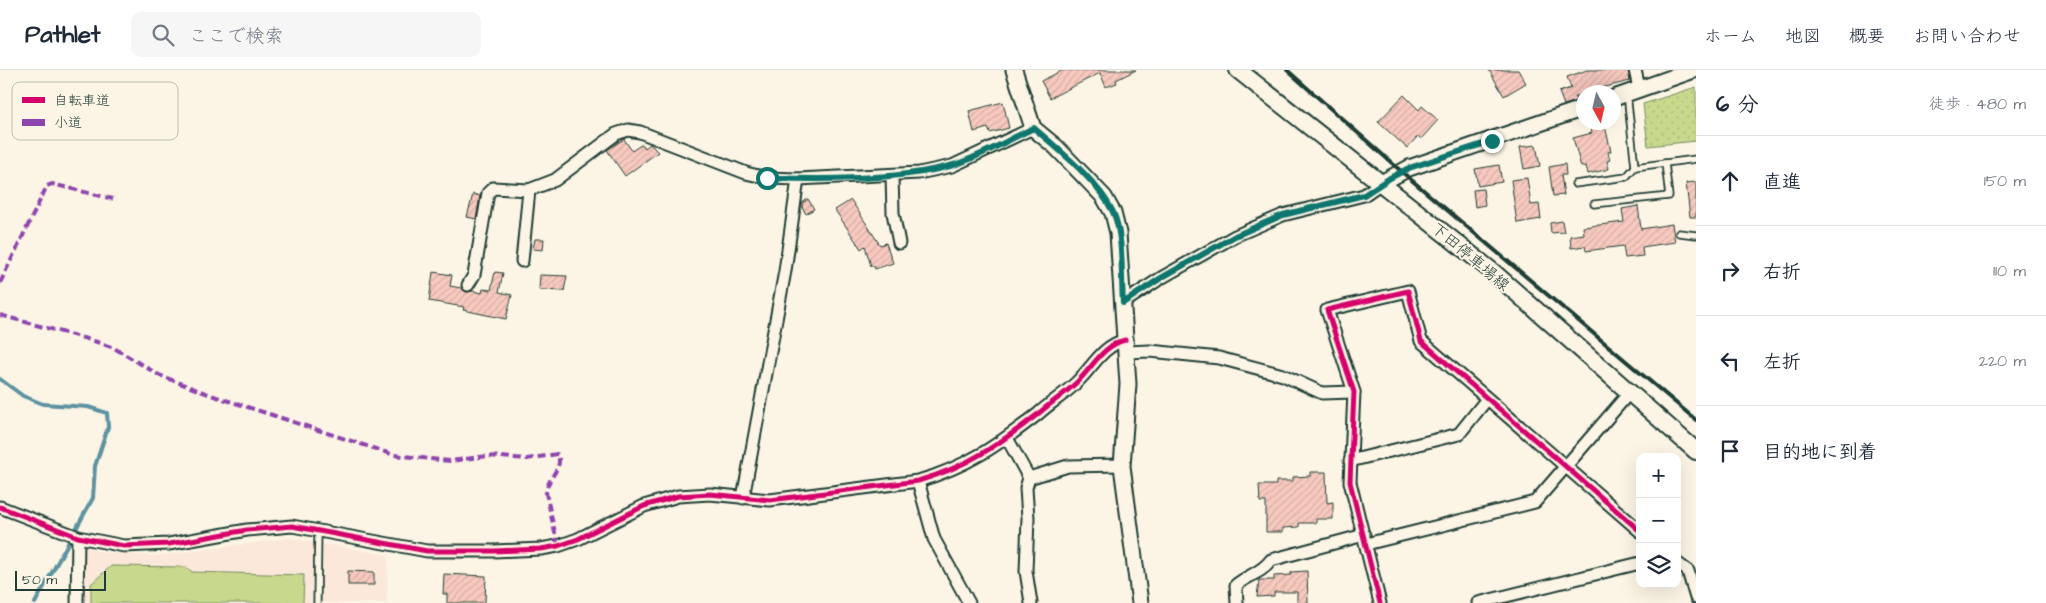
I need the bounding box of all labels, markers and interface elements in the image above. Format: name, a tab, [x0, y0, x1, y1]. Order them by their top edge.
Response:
search box	[131, 12, 481, 57]
text: Pathlet	[25, 18, 101, 52]
icon: search	[149, 21, 177, 49]
text: ここで検索	[189, 23, 284, 50]
text: ホーム	[1704, 24, 1757, 49]
text: 地図	[1785, 24, 1821, 49]
text: 概要	[1849, 24, 1885, 49]
text: お問い合わせ	[1913, 24, 2021, 49]
legend	[12, 82, 178, 140]
north arrow	[1576, 85, 1621, 130]
text: 6 分	[1716, 90, 1759, 119]
text: 自転車道	[54, 91, 110, 111]
text: 徒歩 · 480 m	[1929, 93, 2026, 115]
text: 小道	[54, 113, 82, 133]
route end	[1481, 130, 1504, 153]
route start	[756, 167, 779, 190]
icon: ahead	[1716, 167, 1744, 195]
text: 直進	[1763, 169, 1801, 196]
text: 150 m	[1984, 170, 2026, 192]
street label: 下田停車場線	[1427, 217, 1514, 296]
icon: right	[1716, 257, 1744, 285]
text: 右折	[1763, 259, 1801, 286]
text: 110 m	[1993, 260, 2026, 282]
icon: left	[1716, 347, 1744, 375]
text: 左折	[1763, 349, 1801, 376]
text: 220 m	[1979, 350, 2026, 372]
icon: arrive	[1716, 437, 1744, 465]
text: 目的地に到着	[1763, 439, 1877, 466]
map controls	[1636, 453, 1681, 588]
button: +	[1636, 453, 1681, 498]
button: −	[1636, 498, 1681, 543]
button: layers	[1636, 543, 1681, 588]
scale bar	[15, 568, 106, 591]
text: 50 m	[22, 570, 57, 590]

